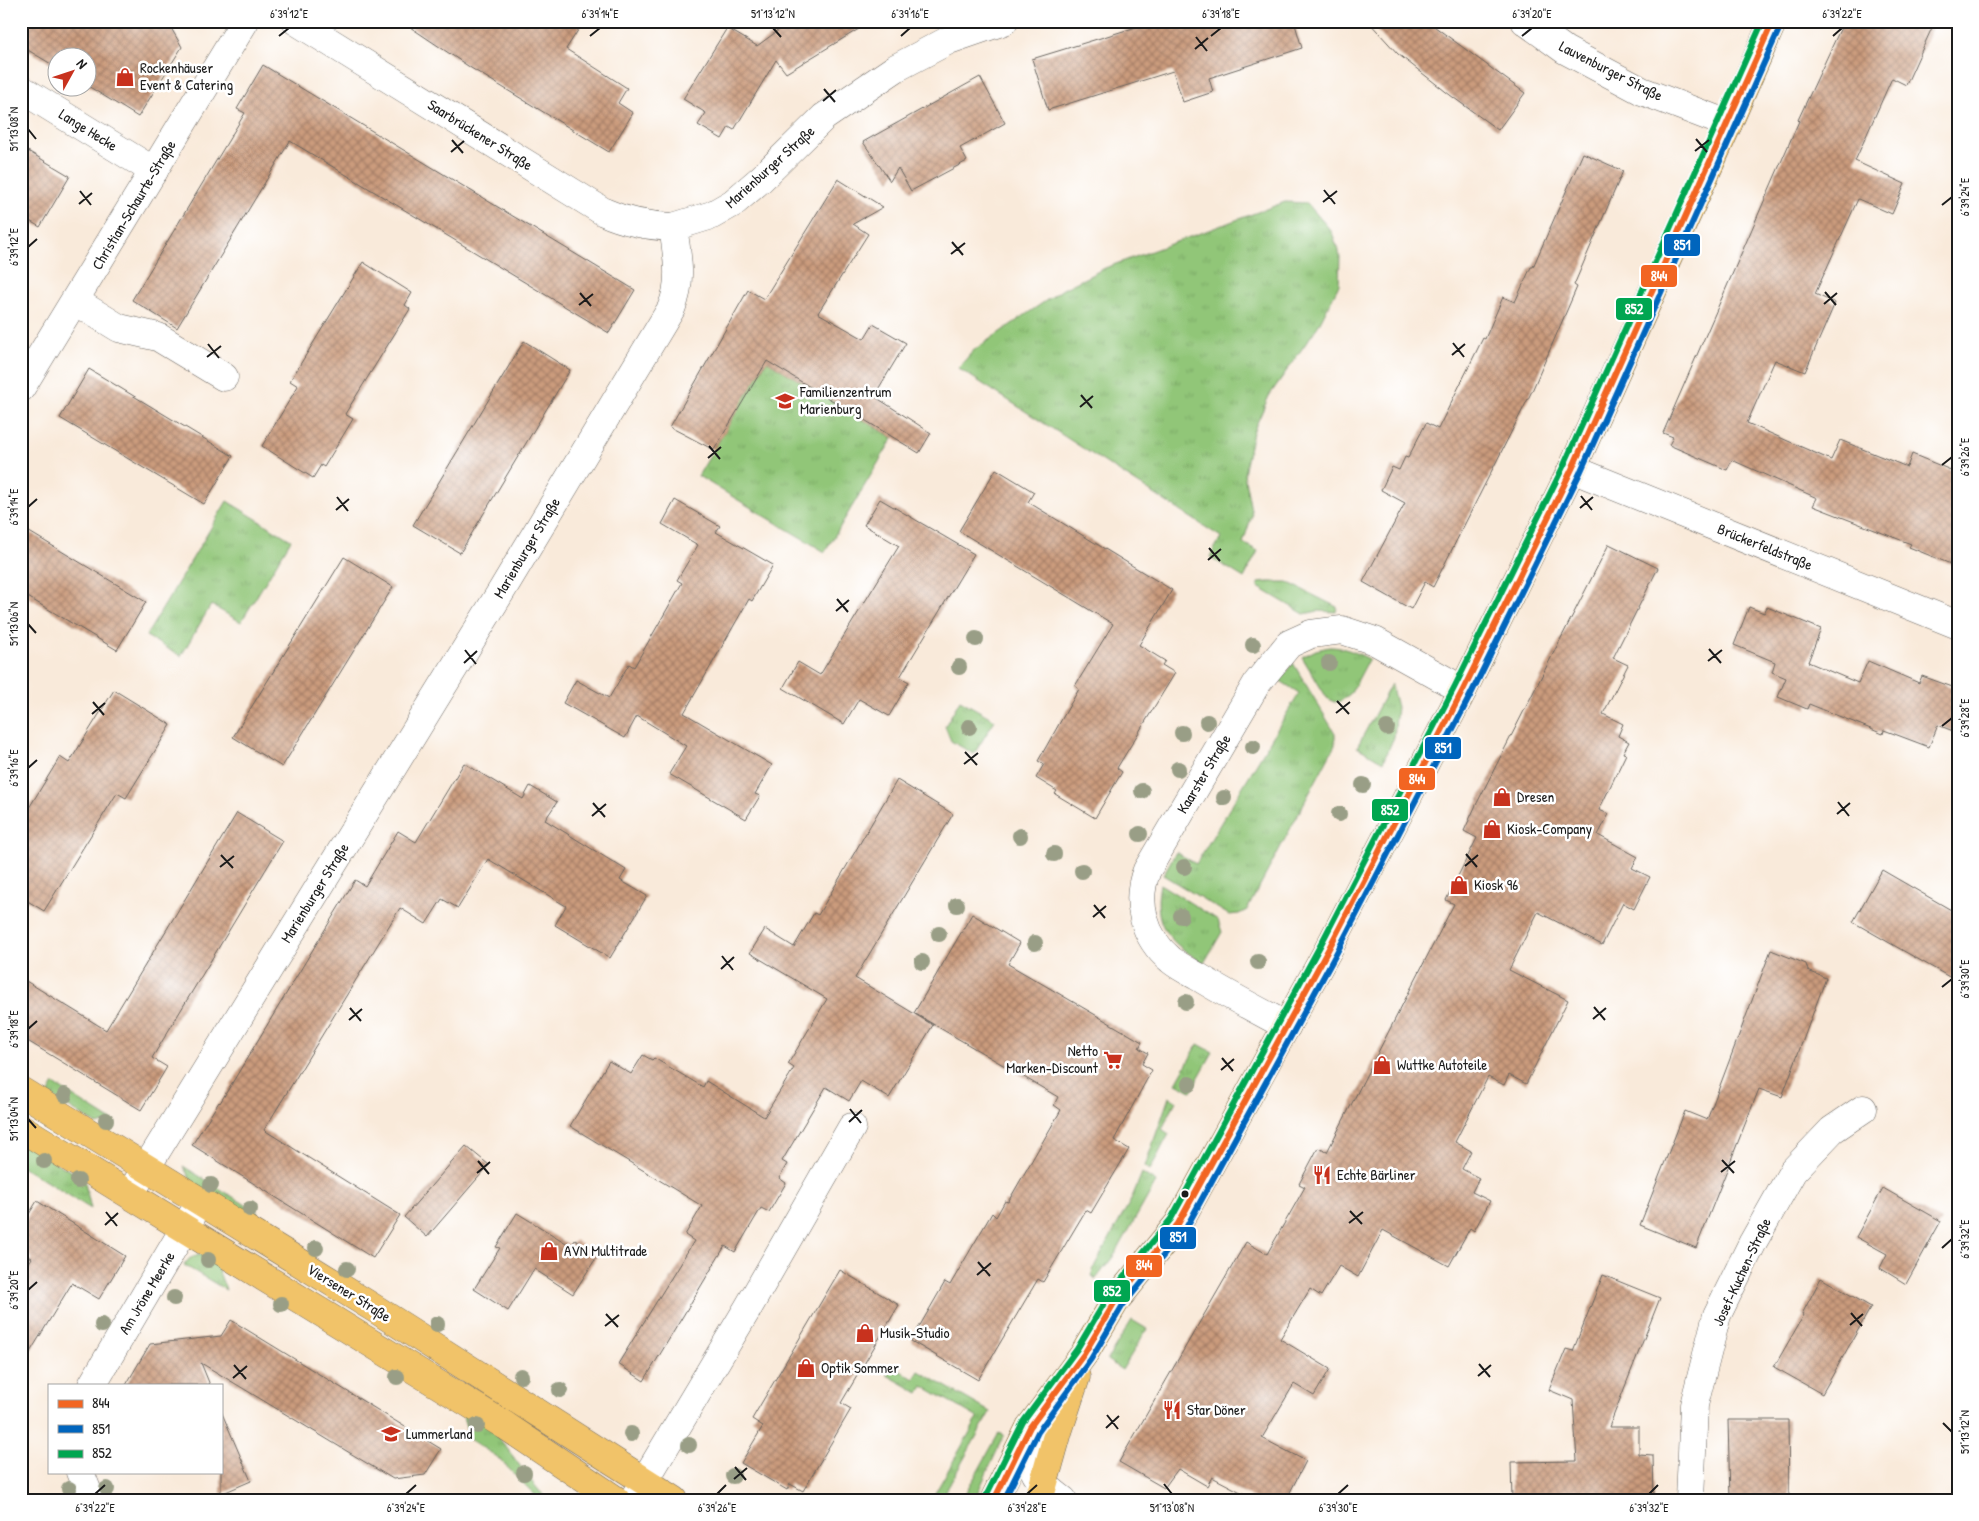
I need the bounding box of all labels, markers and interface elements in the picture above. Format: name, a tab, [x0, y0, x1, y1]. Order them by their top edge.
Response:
text: 6°39'12"E	[270, 5, 309, 22]
text: 6°39'14"E	[581, 5, 619, 22]
text: 51°13'12"N	[751, 5, 795, 22]
text: 6°39'16"E	[891, 5, 929, 22]
text: 6°39'18"E	[1202, 5, 1241, 22]
text: 6°39'20"E	[1512, 5, 1552, 22]
text: 6°39'22"E	[1822, 5, 1862, 22]
street label: Lauvenburger Straße	[1556, 35, 1667, 106]
north arrow	[48, 48, 98, 98]
text: N	[73, 54, 92, 73]
place label: Rockenhäuser Event & Catering	[140, 57, 234, 95]
shop icon: Rockenhäuser Event & Catering	[114, 66, 136, 88]
street label: Saarbrückener Straße	[424, 94, 537, 175]
street label: Lange Hecke	[55, 103, 122, 156]
text: 51°13'08"N	[5, 107, 22, 151]
street label: Marienburger Straße	[720, 121, 819, 213]
street label: Christian-Schaurte-Straße	[86, 136, 181, 274]
text: 6°39'24"E	[1956, 177, 1973, 216]
text: 6°39'12"E	[5, 227, 22, 266]
line badge: 851	[1663, 233, 1701, 257]
text: 851	[1673, 235, 1691, 254]
line badge: 844	[1640, 264, 1678, 288]
text: 844	[1651, 266, 1668, 285]
line badge: 852	[1615, 297, 1653, 321]
text: 852	[1625, 299, 1644, 318]
place label: Familienzentrum Marienburg	[799, 381, 891, 419]
school or university icon: Familienzentrum Marienburg	[774, 390, 796, 412]
text: 6°39'26"E	[1956, 437, 1973, 476]
text: 6°39'14"E	[5, 488, 22, 526]
street label: Marienburger Straße	[488, 493, 565, 602]
street label: Brückerfeldstraße	[1714, 518, 1816, 575]
text: 51°13'06"N	[5, 602, 22, 646]
text: 6°39'28"E	[1956, 698, 1973, 738]
street label: Kaarster Straße	[1172, 730, 1236, 817]
line badge: 851	[1424, 736, 1462, 760]
text: 851	[1434, 738, 1452, 757]
text: 6°39'16"E	[5, 749, 22, 787]
line badge: 844	[1398, 767, 1436, 791]
text: 844	[1409, 769, 1426, 788]
shop icon: Dresen	[1491, 786, 1513, 808]
place label: Dresen	[1517, 786, 1555, 807]
line badge: 852	[1371, 798, 1409, 822]
text: 852	[1381, 800, 1400, 819]
shop icon: Kiosk-Company	[1481, 818, 1503, 840]
place label: Kiosk-Company	[1507, 818, 1592, 839]
street label: Marienburger Straße	[275, 839, 354, 947]
shop icon: Kiosk 96	[1448, 874, 1470, 896]
place label: Kiosk 96	[1474, 874, 1518, 895]
text: 6°39'30"E	[1956, 959, 1973, 999]
text: 6°39'18"E	[5, 1009, 22, 1048]
place label: Netto Marken-Discount	[1006, 1040, 1099, 1078]
supermarket icon: Netto Marken-Discount	[1102, 1049, 1124, 1071]
shop icon: Wuttke Autoteile	[1371, 1054, 1393, 1076]
place label: Wuttke Autoteile	[1397, 1054, 1487, 1075]
text: 51°13'04"N	[5, 1097, 22, 1141]
restaurant icon: Echte Bärliner	[1311, 1164, 1333, 1186]
place label: Echte Bärliner	[1337, 1164, 1416, 1185]
unlabelled marker	[1180, 1189, 1190, 1199]
street label: Josef-Kuchen-Straße	[1707, 1214, 1776, 1329]
text: 6°39'32"E	[1956, 1219, 1973, 1259]
line badge: 851	[1159, 1226, 1197, 1250]
text: 851	[1169, 1227, 1187, 1246]
shop icon: AVN Multitrade	[538, 1240, 560, 1262]
place label: AVN Multitrade	[564, 1240, 647, 1261]
street label: Am Jröne Meerke	[114, 1247, 180, 1338]
line badge: 844	[1125, 1254, 1163, 1278]
text: 844	[1136, 1255, 1153, 1274]
street label: Viersener Straße	[303, 1259, 395, 1327]
text: 6°39'20"E	[5, 1270, 22, 1310]
line badge: 852	[1093, 1279, 1131, 1303]
text: 852	[1103, 1281, 1122, 1300]
shop icon: Musik-Studio	[854, 1322, 876, 1344]
place label: Musik-Studio	[880, 1322, 950, 1343]
shop icon: Optik Sommer	[795, 1357, 817, 1379]
place label: Optik Sommer	[821, 1357, 899, 1378]
legend	[48, 1384, 222, 1474]
text: 844	[92, 1392, 110, 1413]
restaurant icon: Star Döner	[1161, 1399, 1183, 1421]
place label: Star Döner	[1187, 1399, 1246, 1420]
text: 51°13'12"N	[1956, 1410, 1973, 1454]
text: 851	[92, 1418, 110, 1439]
school or university icon: Lummerland	[380, 1423, 402, 1445]
place label: Lummerland	[406, 1423, 472, 1444]
text: 852	[92, 1442, 112, 1463]
text: 6°39'22"E	[75, 1499, 115, 1516]
text: 6°39'24"E	[387, 1499, 426, 1516]
text: 6°39'26"E	[698, 1499, 737, 1516]
text: 6°39'28"E	[1007, 1499, 1047, 1516]
text: 51°13'08"N	[1150, 1499, 1194, 1516]
text: 6°39'30"E	[1318, 1499, 1358, 1516]
text: 6°39'32"E	[1629, 1499, 1669, 1516]

